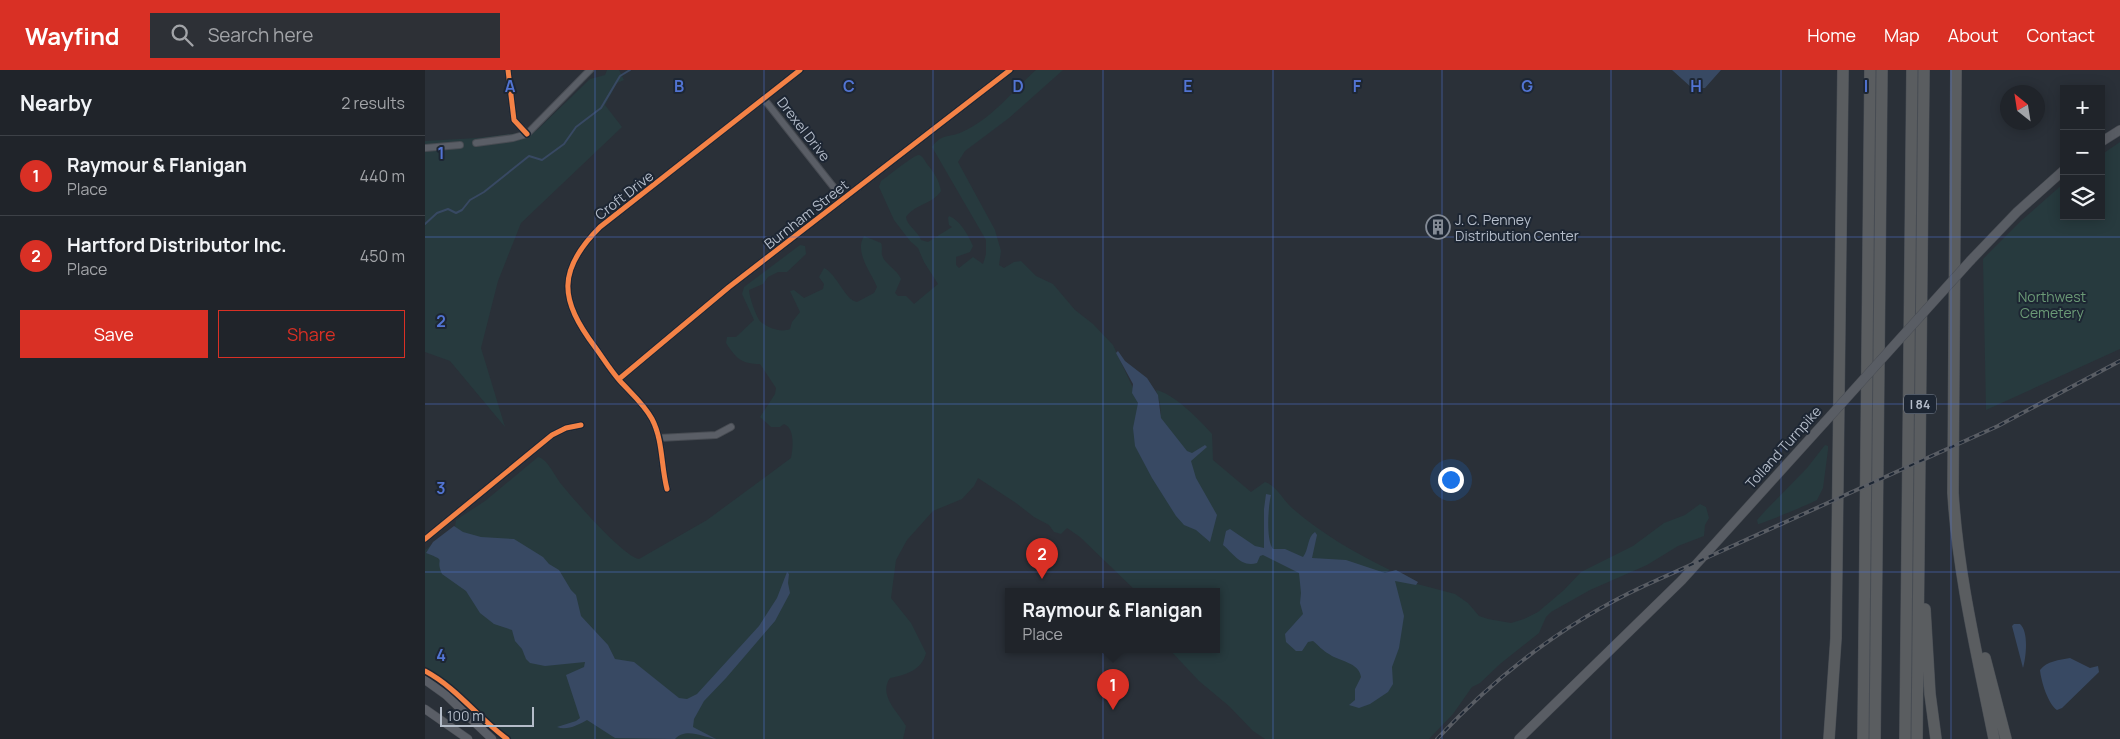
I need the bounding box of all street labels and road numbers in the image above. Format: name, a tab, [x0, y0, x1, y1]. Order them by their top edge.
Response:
street label: Drexel Drive	[773, 93, 835, 165]
street label: Croft Drive	[591, 166, 657, 224]
street label: Burnham Street	[760, 175, 852, 253]
road number: I 84	[1904, 394, 1936, 414]
street label: Tolland Turnpike	[1741, 402, 1825, 492]

